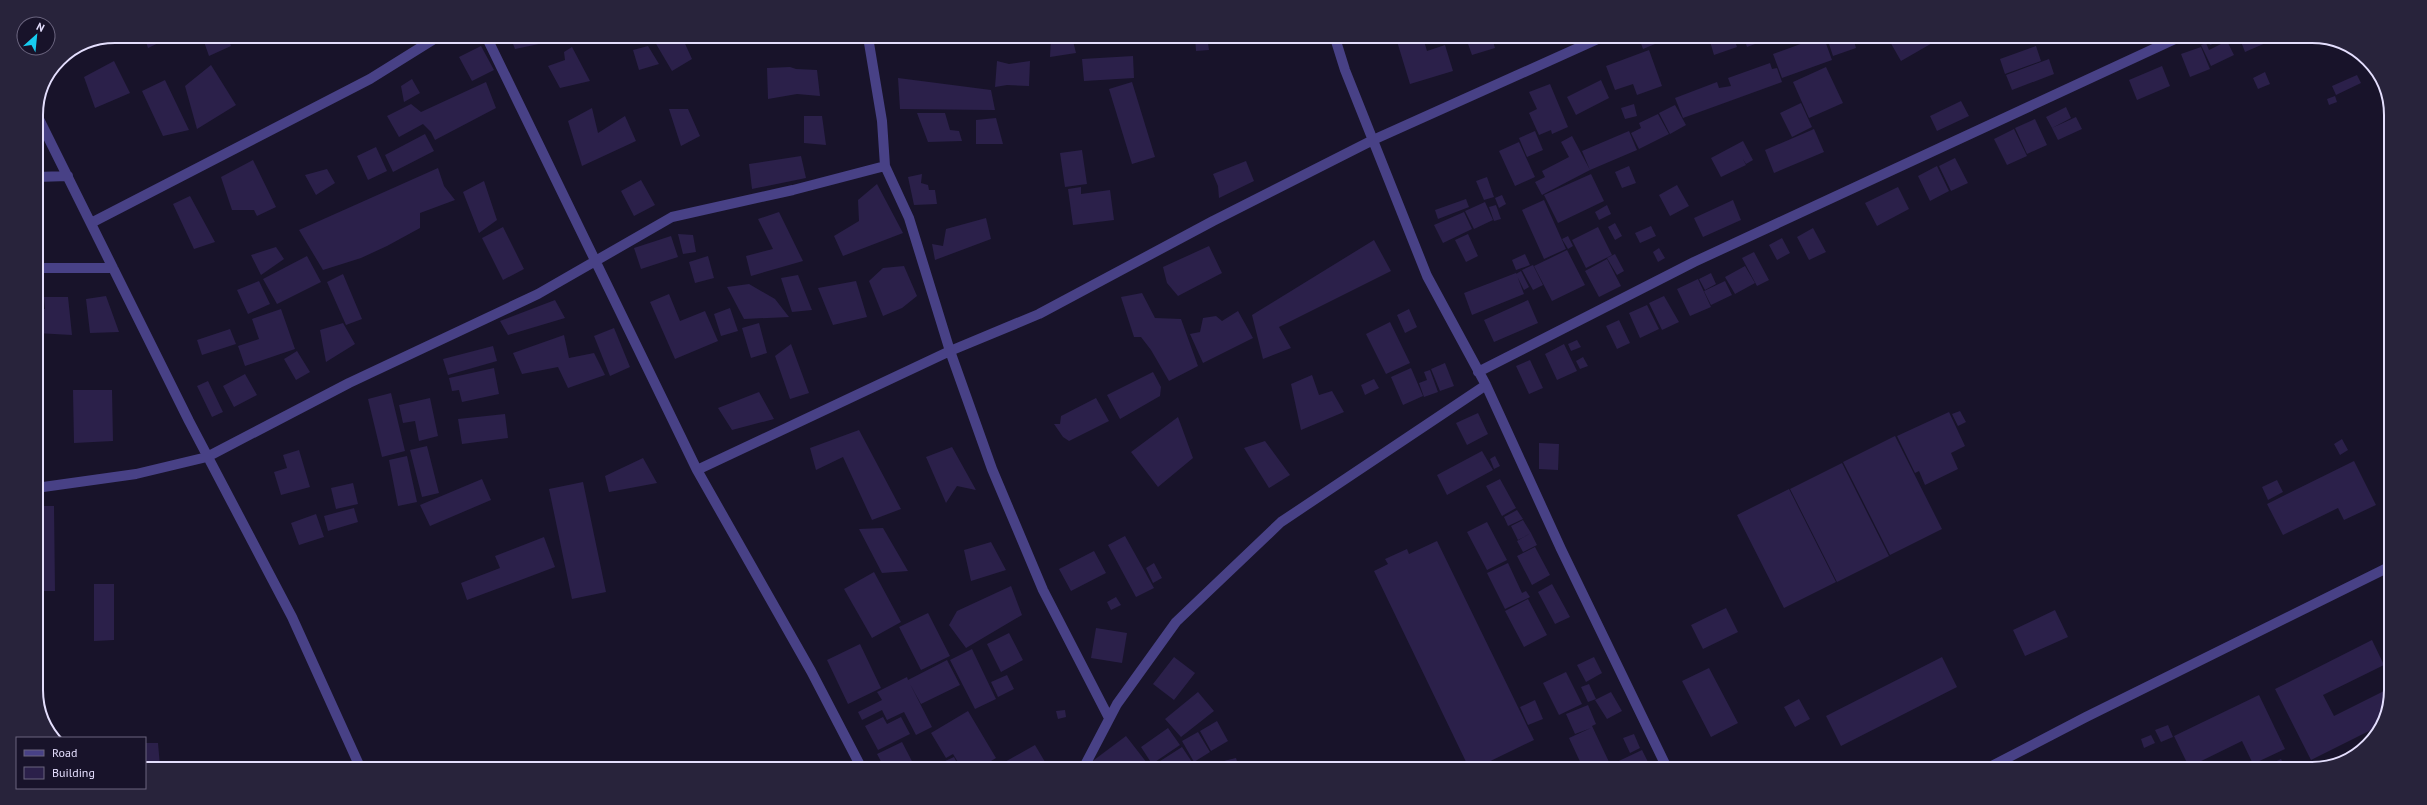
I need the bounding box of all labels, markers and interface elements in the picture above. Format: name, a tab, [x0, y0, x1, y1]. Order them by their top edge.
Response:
north arrow	[16, 16, 56, 56]
text: N	[34, 19, 47, 35]
legend	[16, 737, 146, 789]
text: Road	[52, 745, 77, 760]
text: Building	[52, 765, 95, 780]

